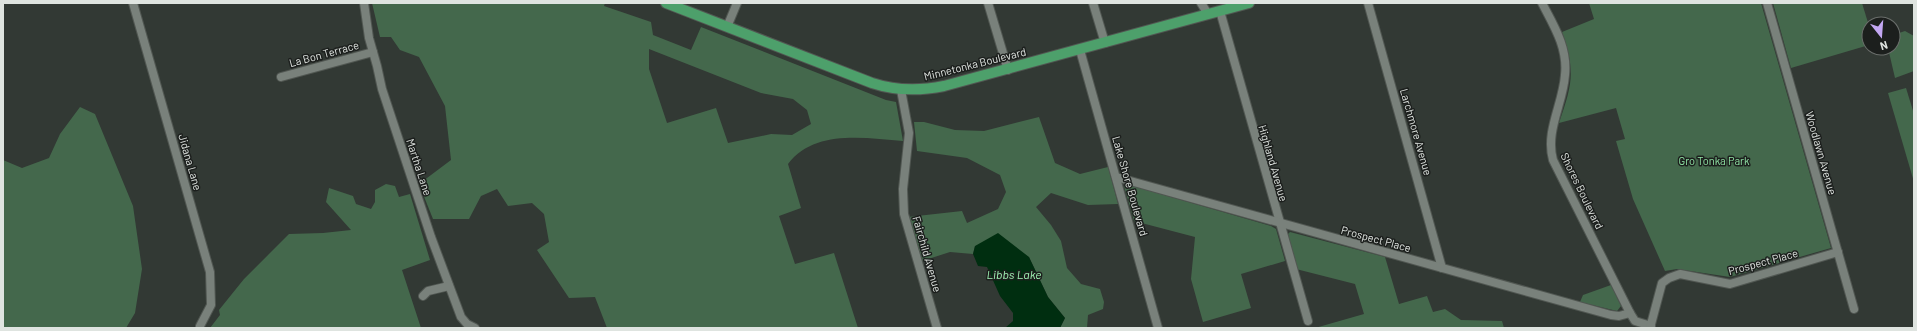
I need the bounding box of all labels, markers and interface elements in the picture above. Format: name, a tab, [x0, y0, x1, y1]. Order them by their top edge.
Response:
north arrow	[1861, 16, 1901, 56]
street label: La Bon Terrace	[288, 38, 360, 69]
text: N	[1879, 39, 1889, 53]
street label: Minnetonka Boulevard	[922, 45, 1027, 83]
street label: Larchmore Avenue	[1398, 87, 1435, 177]
street label: Woodlawn Avenue	[1803, 110, 1840, 196]
street label: Highland Avenue	[1256, 123, 1291, 203]
street label: Jidana Lane	[176, 132, 205, 192]
street label: Lake Shore Boulevard	[1110, 134, 1151, 237]
street label: Martha Lane	[404, 137, 435, 197]
street label: Shores Boulevard	[1558, 151, 1607, 231]
park label: Gro Tonka Park	[1678, 154, 1750, 167]
street label: Fairchild Avenue	[910, 214, 945, 293]
street label: Prospect Place	[1340, 223, 1413, 254]
street label: Prospect Place	[1727, 246, 1799, 277]
water label: Libbs Lake	[987, 267, 1041, 281]

